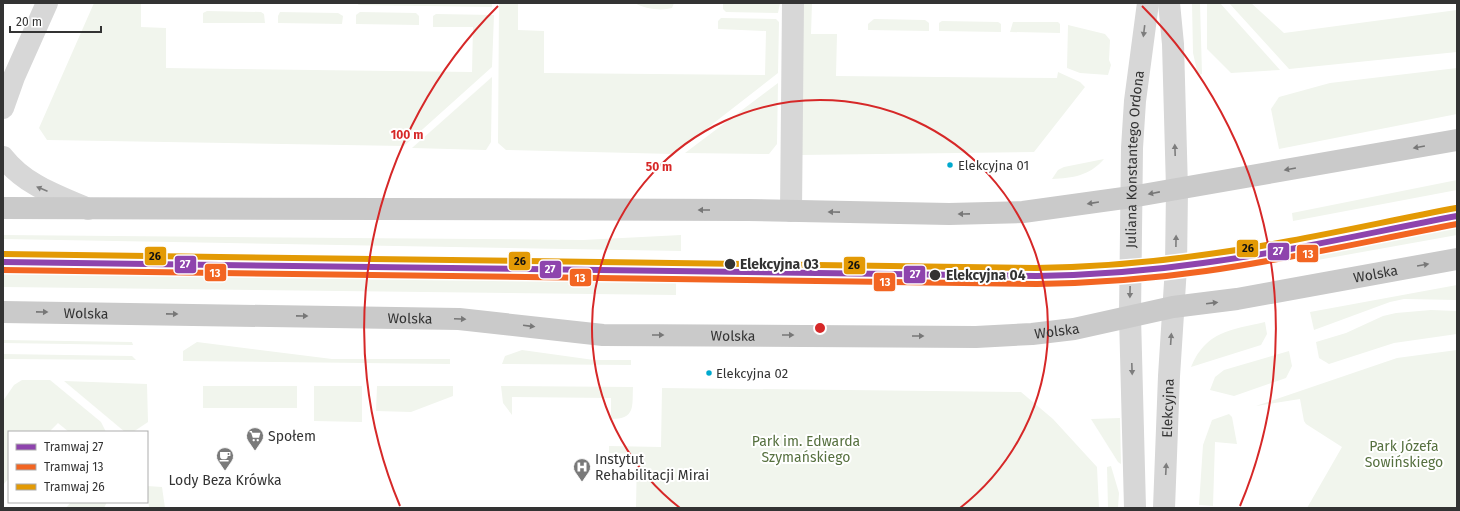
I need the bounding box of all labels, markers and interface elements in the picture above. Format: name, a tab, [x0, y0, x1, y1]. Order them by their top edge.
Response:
scale bar	[10, 8, 101, 34]
text: 20 m	[16, 15, 42, 29]
one-way arrow	[1141, 25, 1147, 37]
street label: Juliana Konstantego Ordona	[1123, 69, 1148, 248]
text: 100 m	[391, 128, 423, 142]
one-way arrow	[1172, 144, 1179, 156]
one-way arrow	[1412, 144, 1425, 150]
place label: Elekcyjna 01	[958, 158, 1029, 173]
text: 50 m	[646, 160, 672, 174]
marker: Elekcyjna 01	[945, 160, 955, 170]
one-way arrow	[1284, 166, 1297, 172]
one-way arrow	[36, 186, 48, 192]
one-way arrow	[1148, 190, 1160, 196]
one-way arrow	[1087, 201, 1099, 207]
one-way arrow	[697, 207, 710, 213]
one-way arrow	[827, 209, 840, 215]
one-way arrow	[957, 211, 970, 217]
one-way arrow	[1173, 234, 1179, 247]
line badge: 26	[1236, 239, 1259, 258]
text: 26	[1242, 242, 1254, 255]
line badge: 27	[1267, 242, 1290, 261]
line badge: 13	[1296, 244, 1319, 263]
text: 27	[1273, 245, 1283, 258]
line badge: 26	[144, 246, 167, 266]
text: 13	[1303, 248, 1314, 261]
text: 26	[149, 250, 161, 263]
line badge: 26	[508, 251, 531, 271]
line badge: 27	[174, 255, 197, 274]
text: 26	[514, 255, 526, 268]
place label: Elekcyjna 03	[740, 256, 819, 273]
line badge: 26	[843, 256, 866, 275]
marker: Elekcyjna 03	[723, 257, 737, 271]
text: 27	[180, 258, 190, 271]
text: 26	[848, 259, 860, 272]
line badge: 27	[539, 260, 562, 279]
street label: Wolska	[1352, 262, 1399, 287]
one-way arrow	[1417, 262, 1429, 268]
line badge: 13	[204, 263, 227, 282]
text: 27	[545, 263, 555, 276]
line badge: 27	[903, 265, 926, 284]
text: 13	[210, 267, 221, 280]
place label: Elekcyjna 04	[946, 267, 1026, 284]
line badge: 13	[569, 268, 592, 287]
text: 27	[910, 268, 920, 281]
marker: Elekcyjna 04	[928, 268, 942, 282]
text: 13	[575, 272, 586, 285]
line badge: 13	[873, 272, 896, 292]
text: 13	[880, 276, 891, 289]
one-way arrow	[1127, 286, 1133, 299]
one-way arrow	[1206, 299, 1218, 306]
street label: Wolska	[63, 305, 109, 323]
one-way arrow	[36, 309, 49, 315]
street label: Wolska	[387, 310, 433, 328]
one-way arrow	[166, 311, 179, 317]
one-way arrow	[296, 313, 309, 319]
one-way arrow	[454, 316, 467, 322]
street label: Wolska	[1034, 320, 1081, 343]
centre of rings	[813, 321, 827, 335]
one-way arrow	[523, 323, 535, 329]
street label: Wolska	[711, 328, 756, 345]
one-way arrow	[652, 332, 665, 338]
one-way arrow	[782, 332, 795, 338]
one-way arrow	[912, 333, 925, 339]
one-way arrow	[1168, 333, 1175, 345]
one-way arrow	[1128, 363, 1135, 375]
place label: Elekcyjna 02	[716, 366, 788, 381]
marker: Elekcyjna 02	[704, 368, 714, 378]
street label: Elekcyjna	[1159, 378, 1178, 438]
supermarket icon: Społem	[245, 426, 265, 451]
place label: Społem	[268, 428, 316, 445]
legend	[8, 431, 148, 503]
park label: Park im. Edwarda Szymańskiego	[752, 433, 860, 466]
park label: Park Józefa Sowińskiego	[1365, 438, 1443, 471]
text: Tramwaj 27	[44, 440, 103, 454]
cafe icon: Lody Beza Krówka	[215, 446, 235, 471]
place label: Instytut Rehabilitacji Mirai	[595, 451, 709, 484]
hospital icon: Instytut Rehabilitacji Mirai	[572, 457, 592, 482]
text: Tramwaj 13	[44, 460, 103, 474]
one-way arrow	[1162, 463, 1169, 475]
place label: Lody Beza Krówka	[168, 472, 282, 489]
text: Tramwaj 26	[44, 480, 105, 494]

